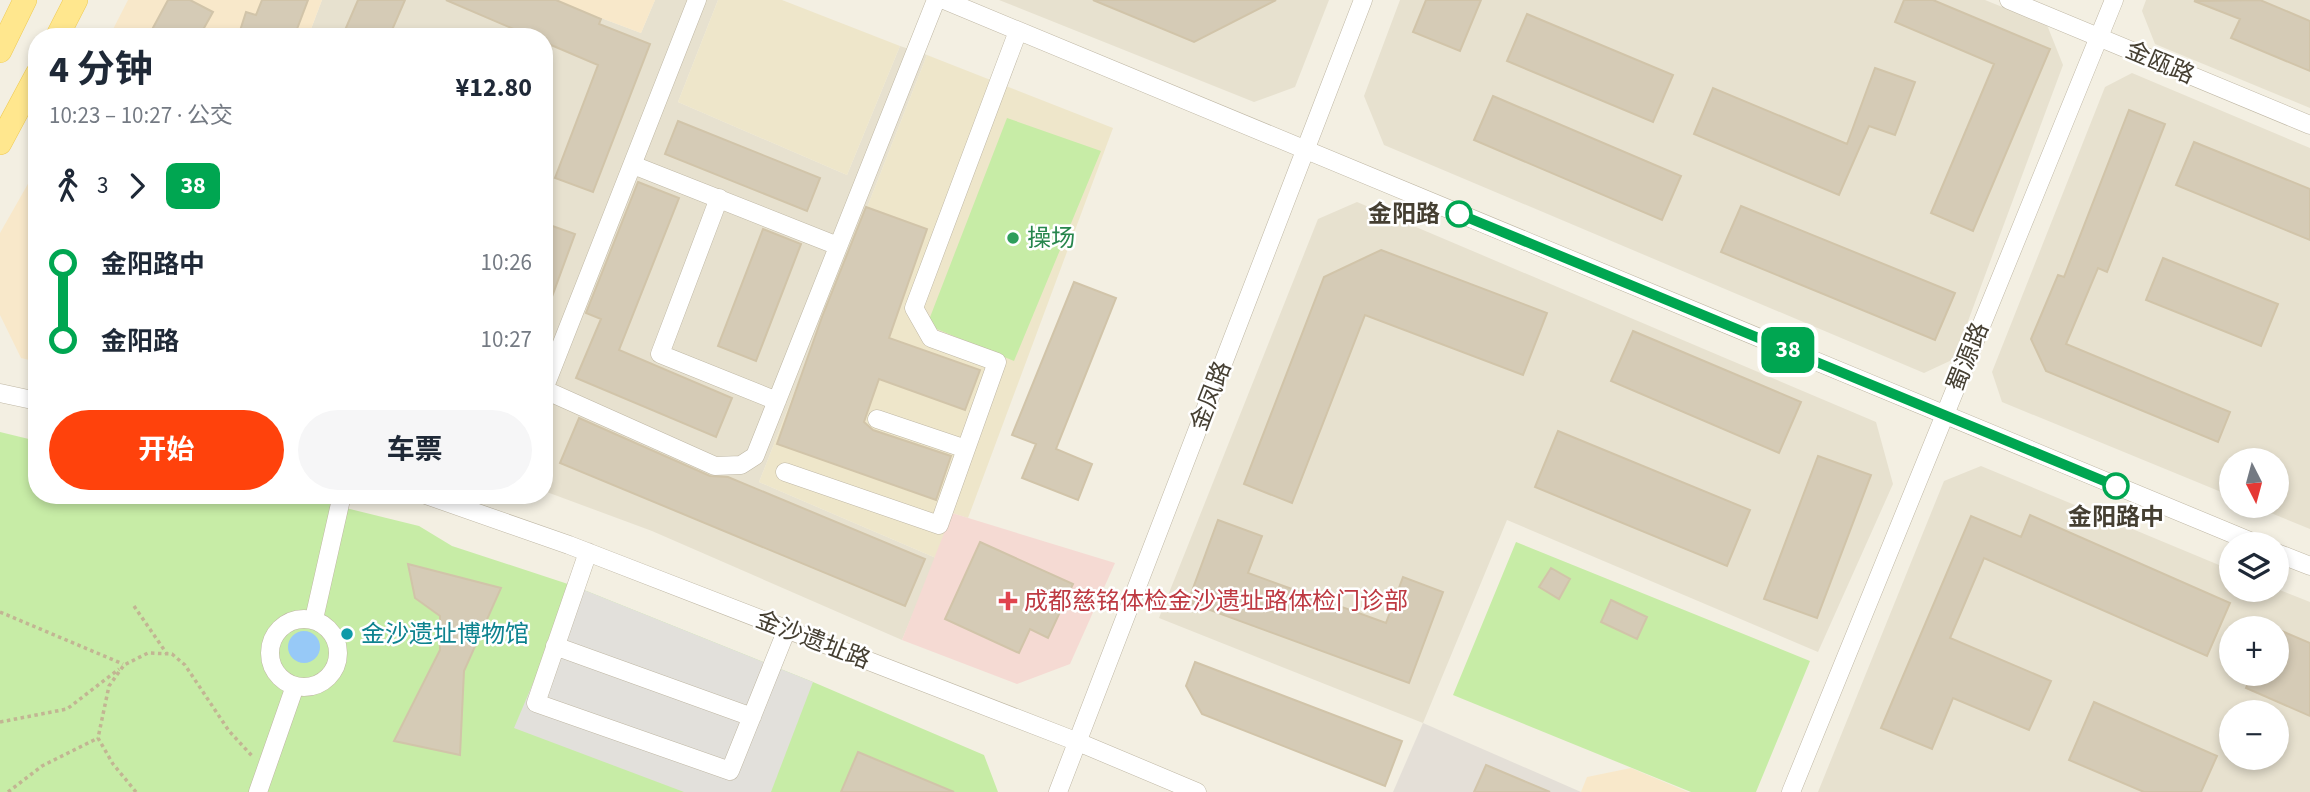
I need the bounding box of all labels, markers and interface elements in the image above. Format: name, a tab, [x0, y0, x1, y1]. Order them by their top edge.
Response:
street label: 金瓯路	[2120, 33, 2200, 93]
text: 4 分钟	[49, 43, 153, 97]
text: ¥12.80	[456, 69, 532, 106]
text: 10:23 – 10:27 · 公交	[49, 99, 233, 132]
icon: walk	[49, 167, 87, 205]
icon: forward	[118, 167, 156, 205]
text: 38	[180, 168, 206, 203]
text: 3	[97, 169, 108, 202]
place label: 金阳路	[1368, 197, 1440, 232]
marker: 金阳路	[1446, 201, 1472, 227]
place label: 操场	[1027, 221, 1075, 256]
marker: 操场	[1005, 230, 1021, 246]
text: 金阳路中	[101, 246, 205, 283]
text: 10:26	[481, 246, 532, 279]
street label: 蜀源路	[1938, 317, 1998, 397]
text: 金阳路	[101, 323, 179, 360]
text: 10:27	[481, 323, 532, 356]
line badge: 38	[1756, 327, 1820, 373]
text: 38	[1775, 332, 1801, 367]
street label: 金凤路	[1182, 356, 1240, 436]
button: 开始	[49, 410, 284, 490]
button: 车票	[298, 410, 532, 490]
north arrow	[2219, 448, 2289, 518]
map controls	[2219, 448, 2289, 770]
marker: 金阳路中	[2103, 473, 2129, 499]
place label: 金阳路中	[2068, 500, 2164, 535]
button: layers	[2219, 532, 2289, 602]
place label: 成都慈铭体检金沙遗址路体检门诊部	[1024, 584, 1408, 619]
marker: 成都慈铭体检金沙遗址路体检门诊部	[998, 591, 1018, 611]
street label: 金沙遗址路	[751, 602, 875, 678]
button: +	[2219, 616, 2289, 686]
place label: 金沙遗址博物馆	[361, 617, 529, 652]
marker: 金沙遗址博物馆	[339, 626, 355, 642]
button: −	[2219, 700, 2289, 770]

